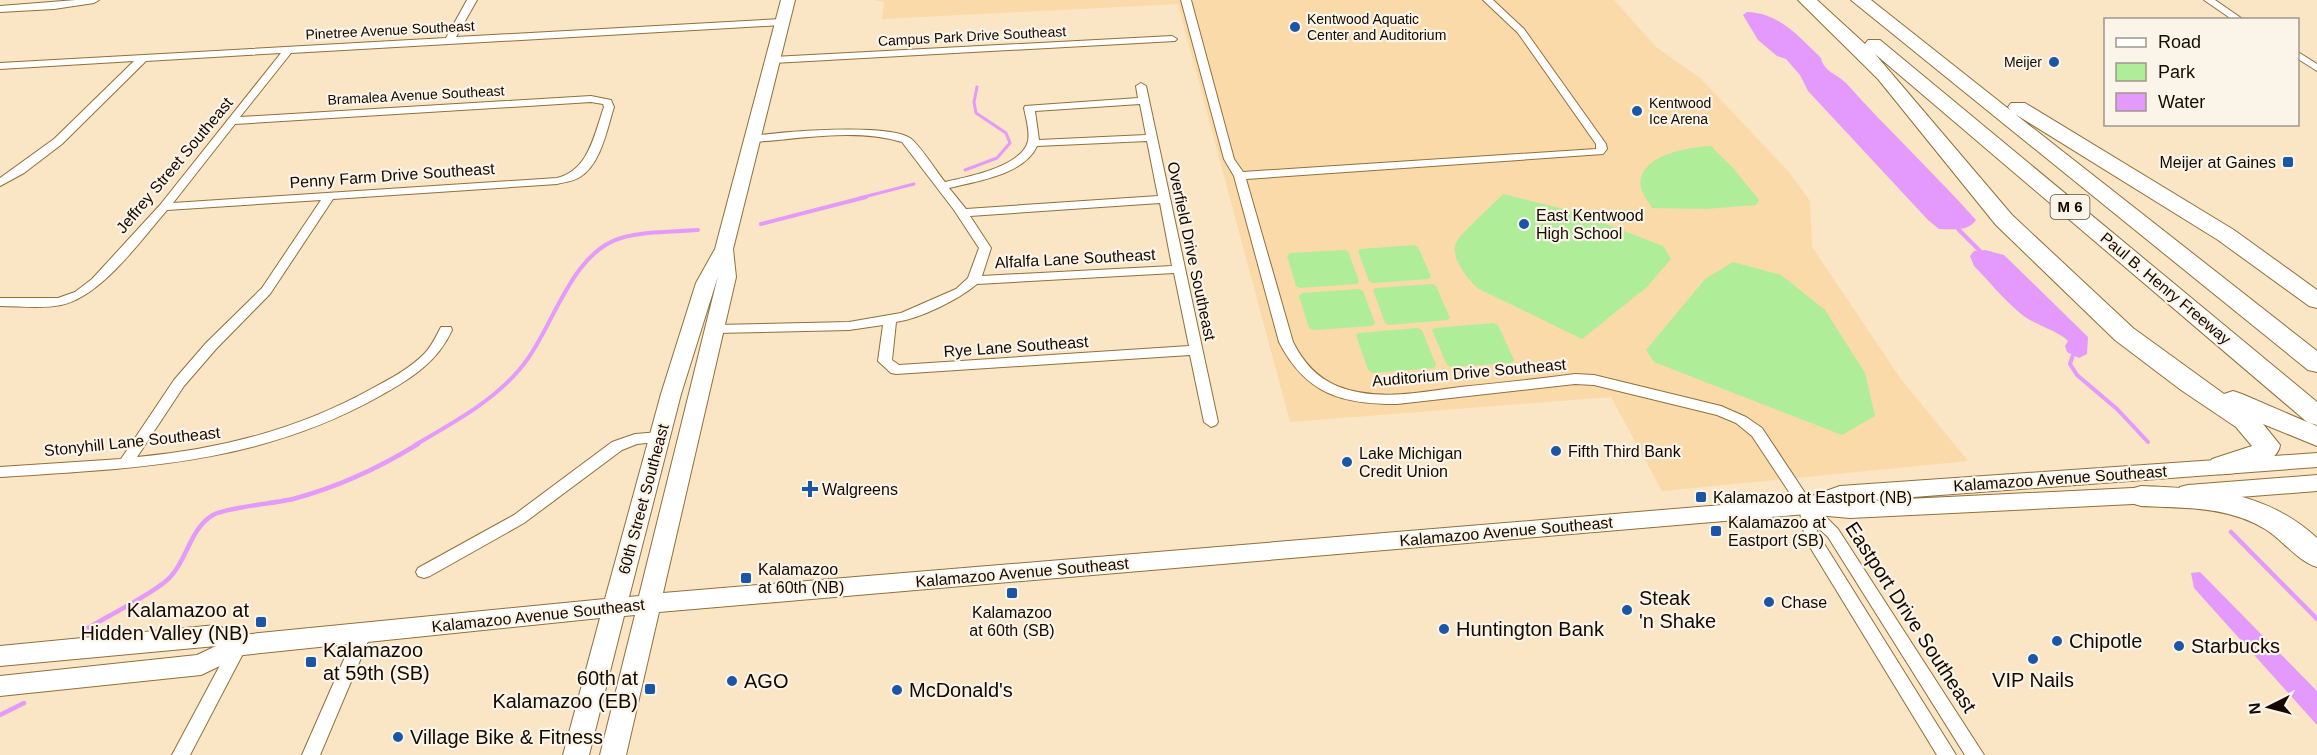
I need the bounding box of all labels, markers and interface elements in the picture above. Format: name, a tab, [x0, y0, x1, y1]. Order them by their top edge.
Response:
place label: Kentwood Aquatic Center and Auditorium	[1307, 11, 1446, 43]
street label: Pinetree Avenue Southeast	[305, 18, 475, 42]
legend	[2104, 18, 2299, 126]
marker: Kentwood Aquatic Center and Auditorium	[1288, 20, 1302, 34]
street label: Campus Park Drive Southeast	[878, 23, 1067, 49]
text: Road	[2158, 32, 2201, 52]
place label: Meijer	[2004, 54, 2042, 70]
marker: Meijer	[2047, 55, 2061, 69]
text: Park	[2158, 62, 2196, 82]
street label: Bramalea Avenue Southeast	[327, 82, 505, 108]
text: Water	[2158, 92, 2205, 112]
street label: Jeffrey Street Southeast	[113, 94, 236, 236]
place label: Kentwood Ice Arena	[1649, 95, 1711, 127]
marker: Kentwood Ice Arena	[1630, 104, 1644, 118]
place label: Meijer at Gaines	[2160, 154, 2276, 171]
marker: Meijer at Gaines	[2281, 155, 2295, 169]
street label: Penny Farm Drive Southeast	[289, 160, 496, 191]
street label: Overfield Drive Southeast	[1164, 160, 1219, 343]
road number: M 6	[2050, 195, 2090, 219]
place label: East Kentwood High School	[1536, 207, 1644, 242]
marker: East Kentwood High School	[1517, 217, 1531, 231]
street label: Paul B. Henry Freeway	[2097, 229, 2234, 348]
street label: Alfalfa Lane Southeast	[994, 246, 1156, 271]
street label: Rye Lane Southeast	[943, 333, 1089, 360]
street label: Auditorium Drive Southeast	[1371, 355, 1567, 389]
street label: 60th Street Southeast	[615, 422, 672, 576]
street label: Stonyhill Lane Southeast	[43, 424, 222, 459]
place label: Fifth Third Bank	[1568, 443, 1682, 460]
marker: Fifth Third Bank	[1549, 444, 1563, 458]
place label: Lake Michigan Credit Union	[1359, 445, 1462, 480]
marker: Lake Michigan Credit Union	[1340, 455, 1354, 469]
street label: Kalamazoo Avenue Southeast	[1953, 463, 2168, 494]
place label: Walgreens	[822, 481, 898, 498]
marker: Walgreens	[803, 482, 817, 496]
place label: Kalamazoo at Eastport (NB)	[1713, 489, 1912, 506]
marker: Kalamazoo at Eastport (NB)	[1694, 490, 1708, 504]
street label: Kalamazoo Avenue Southeast	[1399, 514, 1614, 549]
place label: Kalamazoo at Eastport (SB)	[1728, 514, 1826, 549]
street label: Eastport Drive Southeast	[1841, 518, 1981, 717]
marker: Kalamazoo at Eastport (SB)	[1709, 524, 1723, 538]
street label: Kalamazoo Avenue Southeast	[915, 555, 1130, 590]
place label: Kalamazoo at 60th (NB)	[758, 561, 844, 596]
marker: Kalamazoo at 60th (NB)	[739, 571, 753, 585]
marker: Kalamazoo at 60th (SB)	[1005, 586, 1019, 600]
place label: Steak 'n Shake	[1639, 587, 1716, 632]
place label: Chase	[1781, 594, 1827, 611]
marker: Chase	[1762, 595, 1776, 609]
street label: Kalamazoo Avenue Southeast	[431, 596, 646, 635]
place label: Kalamazoo at Hidden Valley (NB)	[80, 599, 249, 644]
marker: Steak 'n Shake	[1620, 603, 1634, 617]
place label: Kalamazoo at 60th (SB)	[969, 604, 1055, 639]
marker: Kalamazoo at Hidden Valley (NB)	[254, 615, 268, 629]
place label: Huntington Bank	[1456, 618, 1605, 640]
marker: Huntington Bank	[1437, 622, 1451, 636]
place label: Chipotle	[2069, 630, 2142, 652]
marker: Chipotle	[2050, 634, 2064, 648]
place label: Starbucks	[2191, 635, 2280, 657]
place label: Kalamazoo at 59th (SB)	[323, 639, 430, 684]
marker: Starbucks	[2172, 639, 2186, 653]
marker: VIP Nails	[2026, 652, 2040, 666]
marker: Kalamazoo at 59th (SB)	[304, 655, 318, 669]
place label: 60th at Kalamazoo (EB)	[492, 667, 638, 712]
place label: VIP Nails	[1992, 669, 2074, 691]
place label: AGO	[744, 670, 788, 692]
marker: AGO	[725, 674, 739, 688]
north arrow	[2239, 677, 2299, 737]
place label: McDonald's	[909, 679, 1013, 701]
marker: 60th at Kalamazoo (EB)	[643, 682, 657, 696]
marker: McDonald's	[890, 683, 904, 697]
text: N	[2246, 702, 2264, 715]
place label: Village Bike & Fitness	[410, 726, 603, 748]
marker: Village Bike & Fitness	[391, 730, 405, 744]

